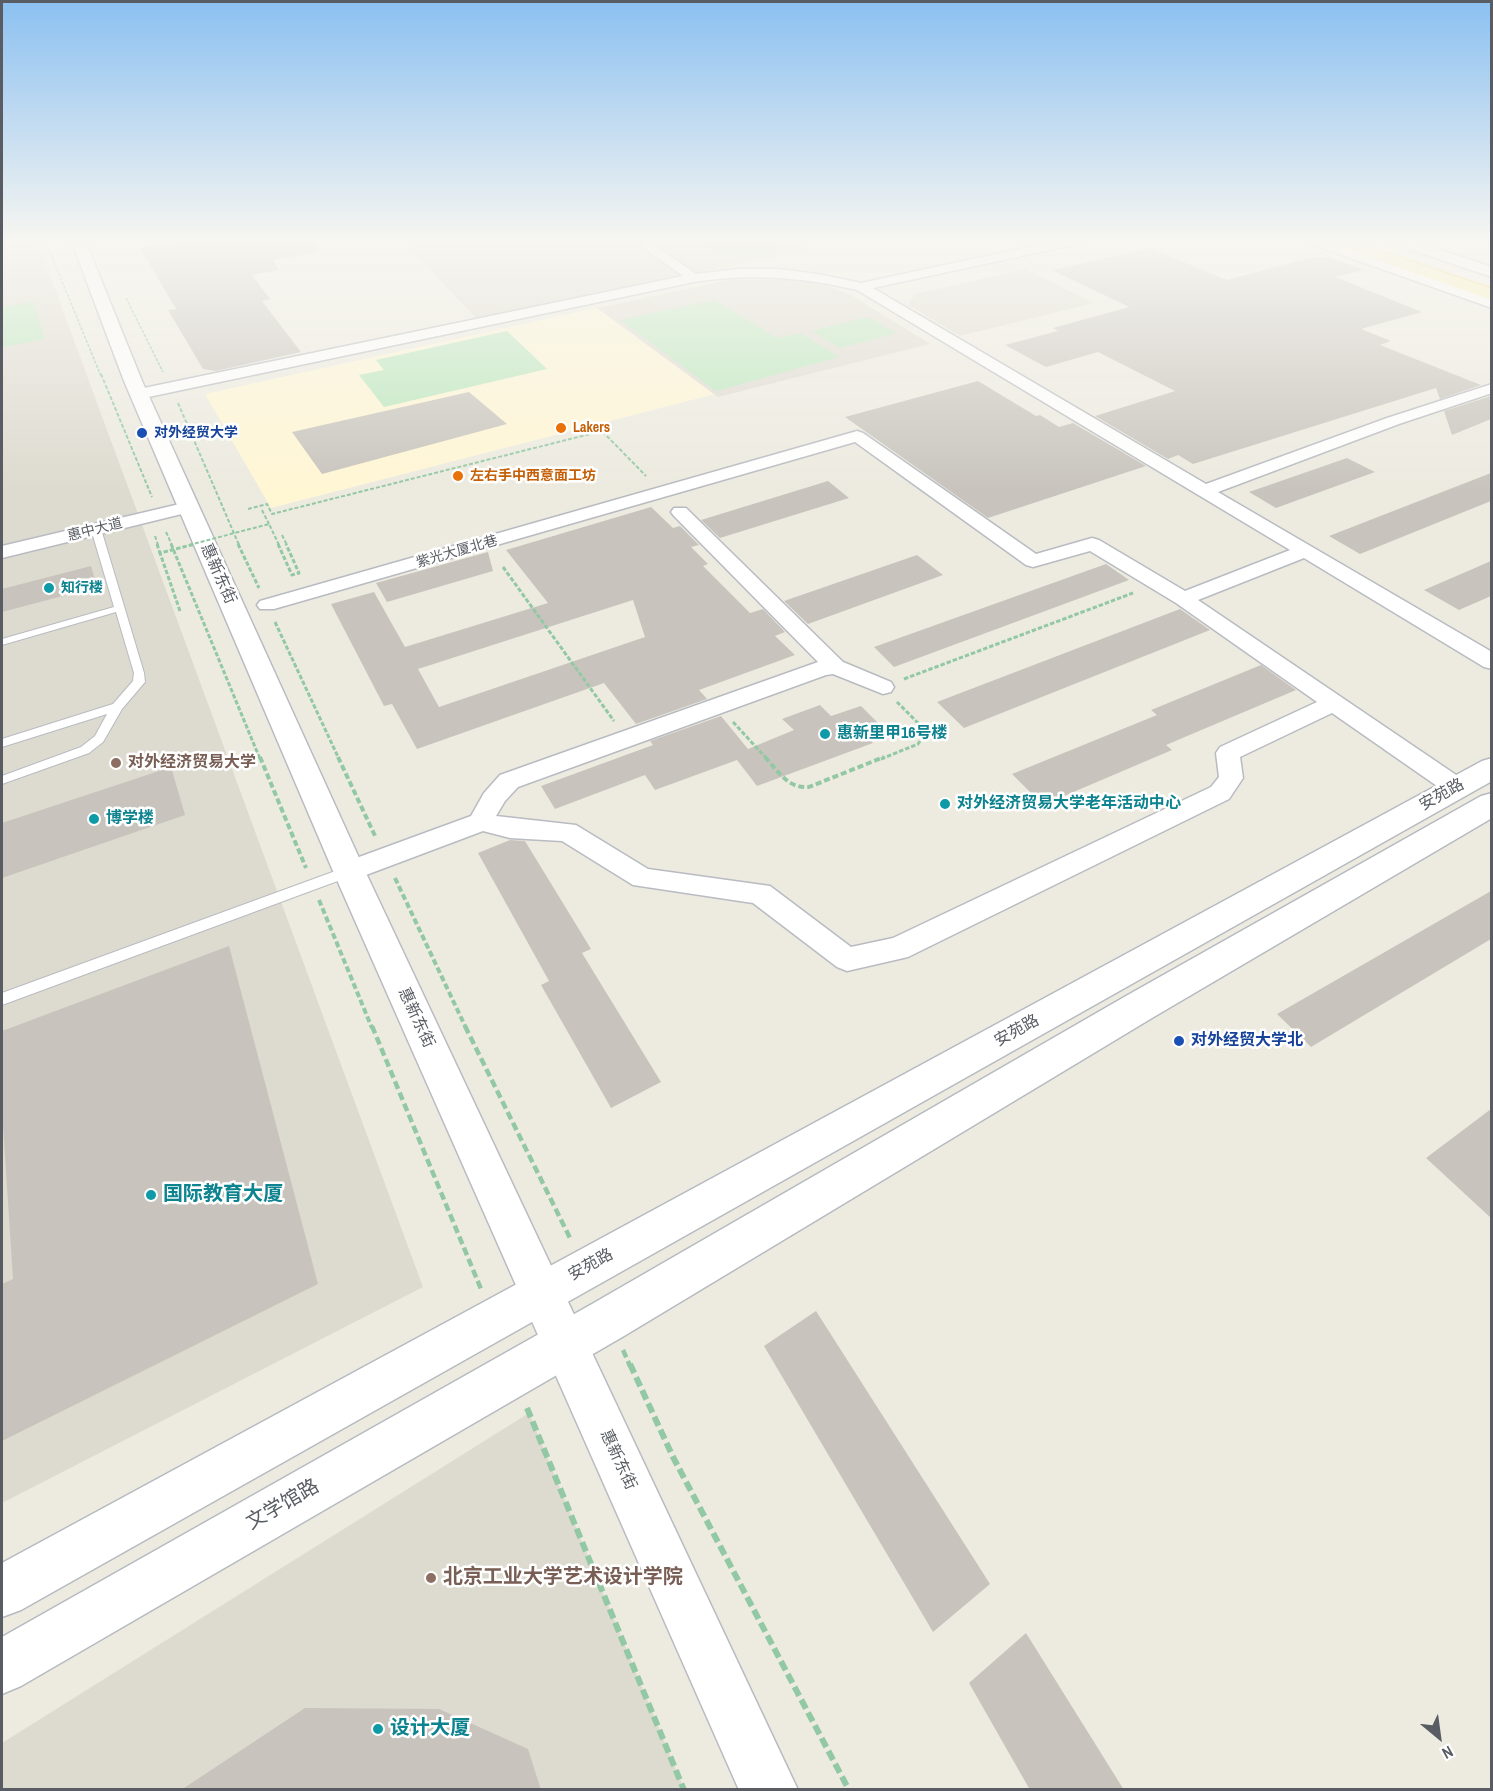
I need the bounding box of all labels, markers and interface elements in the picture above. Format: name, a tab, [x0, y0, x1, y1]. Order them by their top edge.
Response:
place label: Lakers	[573, 420, 610, 436]
marker: Lakers	[554, 421, 568, 435]
place label: 对外经贸大学	[154, 425, 238, 441]
marker: 对外经贸大学	[135, 426, 149, 440]
place label: 左右手中西意面工坊	[470, 468, 596, 484]
marker: 左右手中西意面工坊	[451, 469, 465, 483]
street label: 惠中大道	[66, 515, 124, 545]
street label: 紫光大厦北巷	[414, 532, 500, 572]
street label: 惠新东街	[196, 541, 240, 607]
place label: 知行楼	[61, 580, 103, 596]
marker: 知行楼	[42, 581, 56, 595]
place label: 惠新里甲16号楼	[837, 724, 948, 744]
marker: 惠新里甲16号楼	[818, 727, 832, 741]
place label: 对外经济贸易大学	[128, 753, 256, 773]
marker: 对外经济贸易大学	[109, 756, 123, 770]
street label: 安苑路	[1416, 775, 1468, 815]
place label: 对外经济贸易大学老年活动中心	[957, 794, 1181, 814]
marker: 对外经济贸易大学老年活动中心	[938, 797, 952, 811]
place label: 博学楼	[106, 809, 154, 829]
marker: 博学楼	[87, 812, 101, 826]
street label: 惠新东街	[394, 985, 438, 1051]
street label: 安苑路	[991, 1011, 1043, 1051]
place label: 对外经贸大学北	[1191, 1031, 1303, 1051]
marker: 对外经贸大学北	[1172, 1034, 1186, 1048]
place label: 国际教育大厦	[163, 1183, 283, 1207]
marker: 国际教育大厦	[144, 1188, 158, 1202]
street label: 安苑路	[565, 1245, 617, 1285]
street label: 惠新东街	[596, 1427, 640, 1493]
street label: 文学馆路	[242, 1475, 324, 1535]
place label: 北京工业大学艺术设计学院	[443, 1566, 683, 1590]
marker: 北京工业大学艺术设计学院	[424, 1571, 438, 1585]
north arrow	[1409, 1707, 1469, 1767]
place label: 设计大厦	[390, 1717, 470, 1741]
marker: 设计大厦	[371, 1722, 385, 1736]
text: N	[1438, 1741, 1457, 1765]

